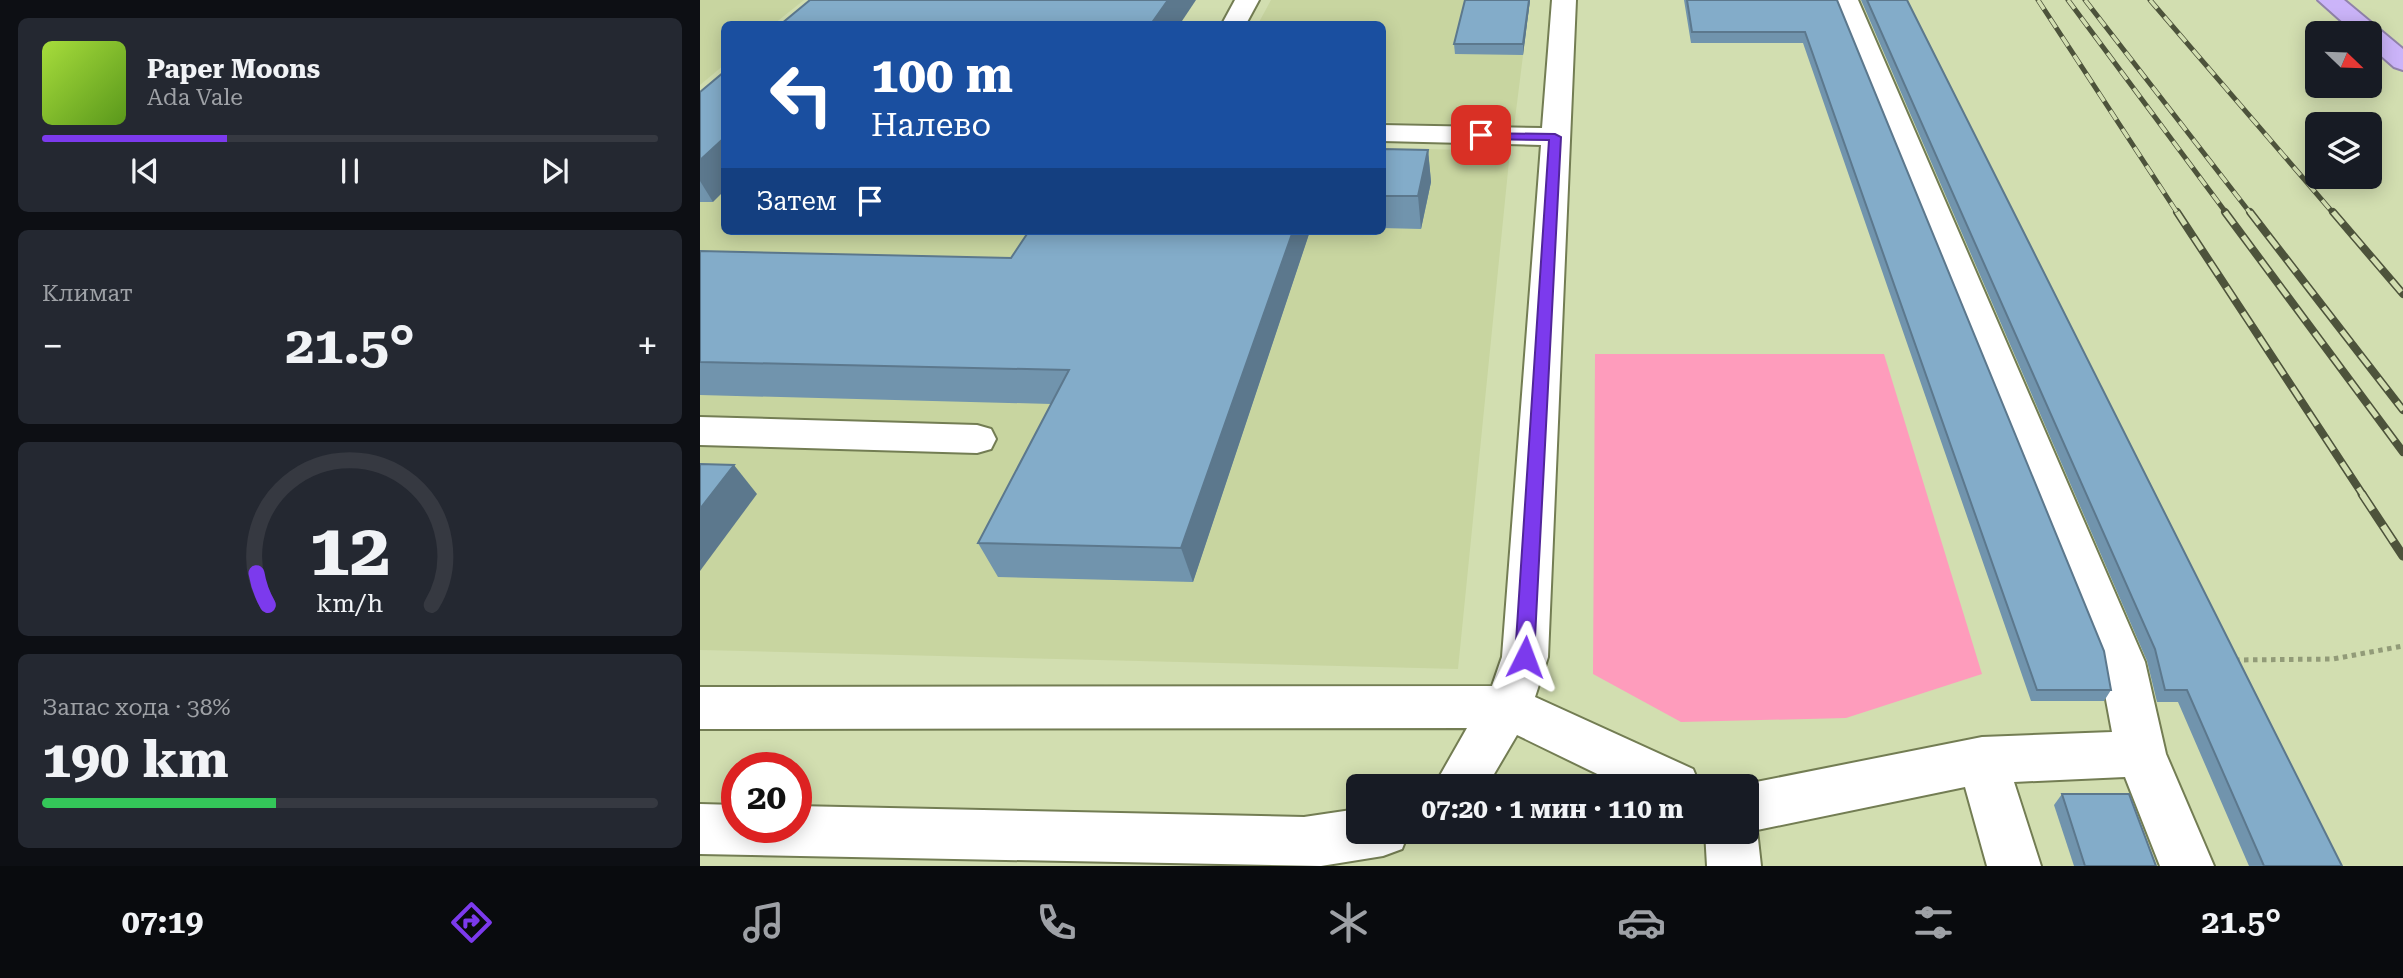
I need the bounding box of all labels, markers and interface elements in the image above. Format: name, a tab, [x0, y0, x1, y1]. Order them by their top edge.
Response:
north arrow	[2305, 21, 2382, 98]
map controls	[2305, 21, 2382, 189]
text: 100 m	[871, 47, 1013, 104]
icon: left	[756, 49, 847, 140]
text: Paper Moons	[147, 54, 320, 84]
text: Ada Vale	[147, 84, 243, 111]
pin	[1451, 105, 1511, 165]
text: Налево	[871, 106, 991, 144]
button: layers	[2305, 112, 2382, 189]
icon: arrive	[1462, 116, 1500, 154]
icon: previous	[126, 152, 164, 190]
icon: pause	[331, 152, 369, 190]
icon: next	[536, 152, 574, 190]
icon: arrive	[851, 182, 889, 220]
text: Затем	[756, 186, 837, 216]
text: Климат	[42, 280, 133, 307]
text: 21.5°	[285, 315, 415, 376]
text: −	[42, 324, 63, 368]
text: +	[637, 324, 658, 368]
text: 12	[309, 508, 391, 593]
text: km/h	[317, 589, 383, 618]
position arrow	[1488, 620, 1562, 694]
text: Запас хода · 38%	[42, 694, 231, 721]
text: 190 km	[42, 729, 229, 790]
speed limit sign: 20	[721, 752, 812, 843]
text: 07:20 · 1 мин · 110 m	[1422, 794, 1683, 824]
icon: directions	[447, 898, 496, 947]
icon: music	[739, 898, 788, 947]
icon: phone	[1032, 898, 1081, 947]
icon: climate	[1324, 898, 1373, 947]
icon: car	[1617, 898, 1666, 947]
icon: filters	[1909, 898, 1958, 947]
text: 07:19	[122, 903, 203, 941]
text: 21.5°	[2201, 903, 2281, 941]

